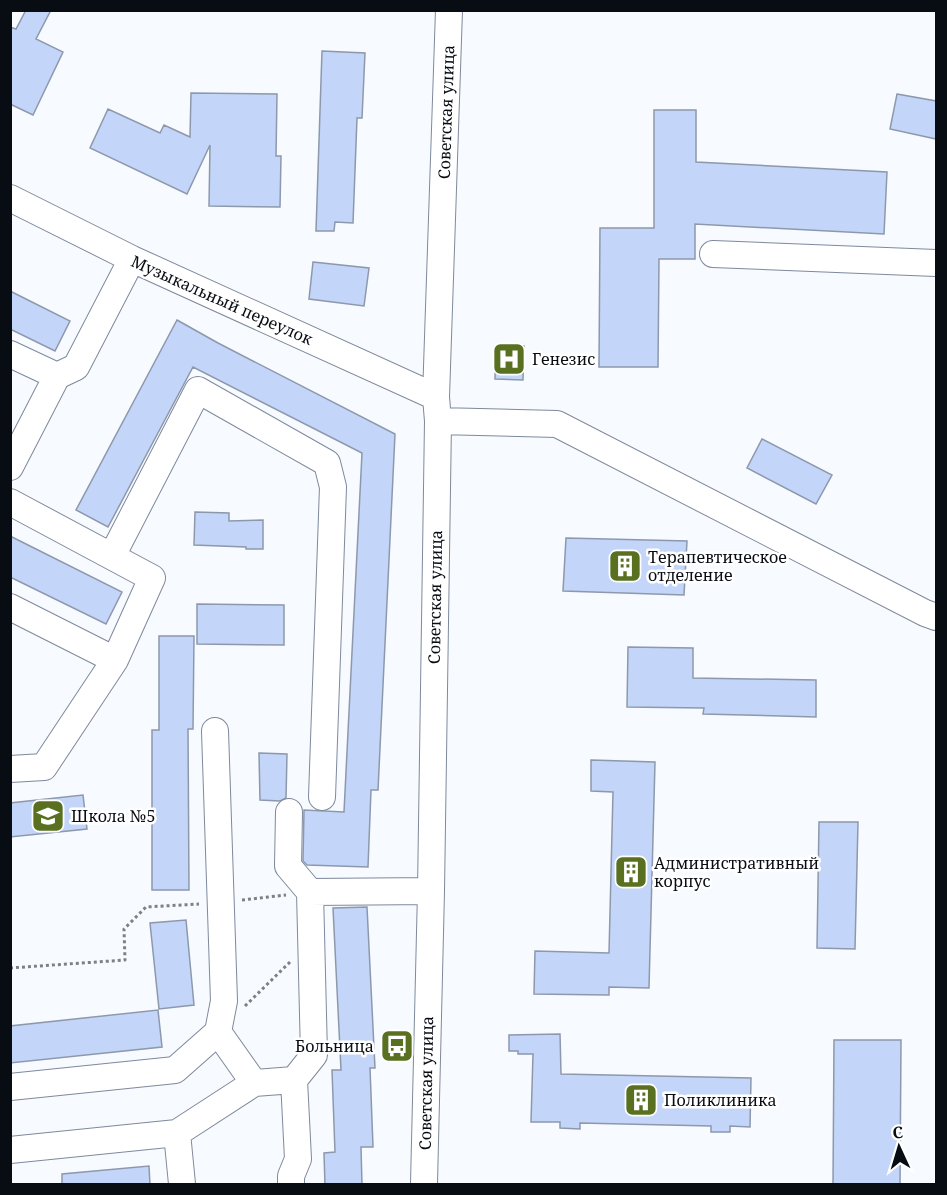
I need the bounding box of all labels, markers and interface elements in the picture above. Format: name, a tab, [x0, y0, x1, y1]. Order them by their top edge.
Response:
street label: Советская улица	[433, 45, 459, 179]
street label: Музыкальный переулок	[128, 250, 317, 350]
hospital icon: Генезис	[491, 341, 527, 377]
place label: Генезис	[532, 348, 595, 370]
street label: Советская улица	[423, 530, 447, 664]
place label: Терапевтическое отделение	[648, 546, 787, 586]
building icon: Терапевтическое отделение	[607, 548, 643, 584]
school or university icon: Школа №5	[30, 798, 66, 834]
place label: Школа №5	[71, 805, 155, 827]
place label: Административный корпус	[654, 852, 819, 892]
building icon: Административный корпус	[613, 854, 649, 890]
street label: Советская улица	[414, 1016, 438, 1150]
bus stop icon: Больница	[379, 1028, 415, 1064]
place label: Больница	[295, 1035, 374, 1057]
building icon: Поликлиника	[623, 1082, 659, 1118]
place label: Поликлиника	[664, 1089, 777, 1111]
north arrow	[869, 1117, 929, 1177]
text: С	[892, 1121, 904, 1143]

